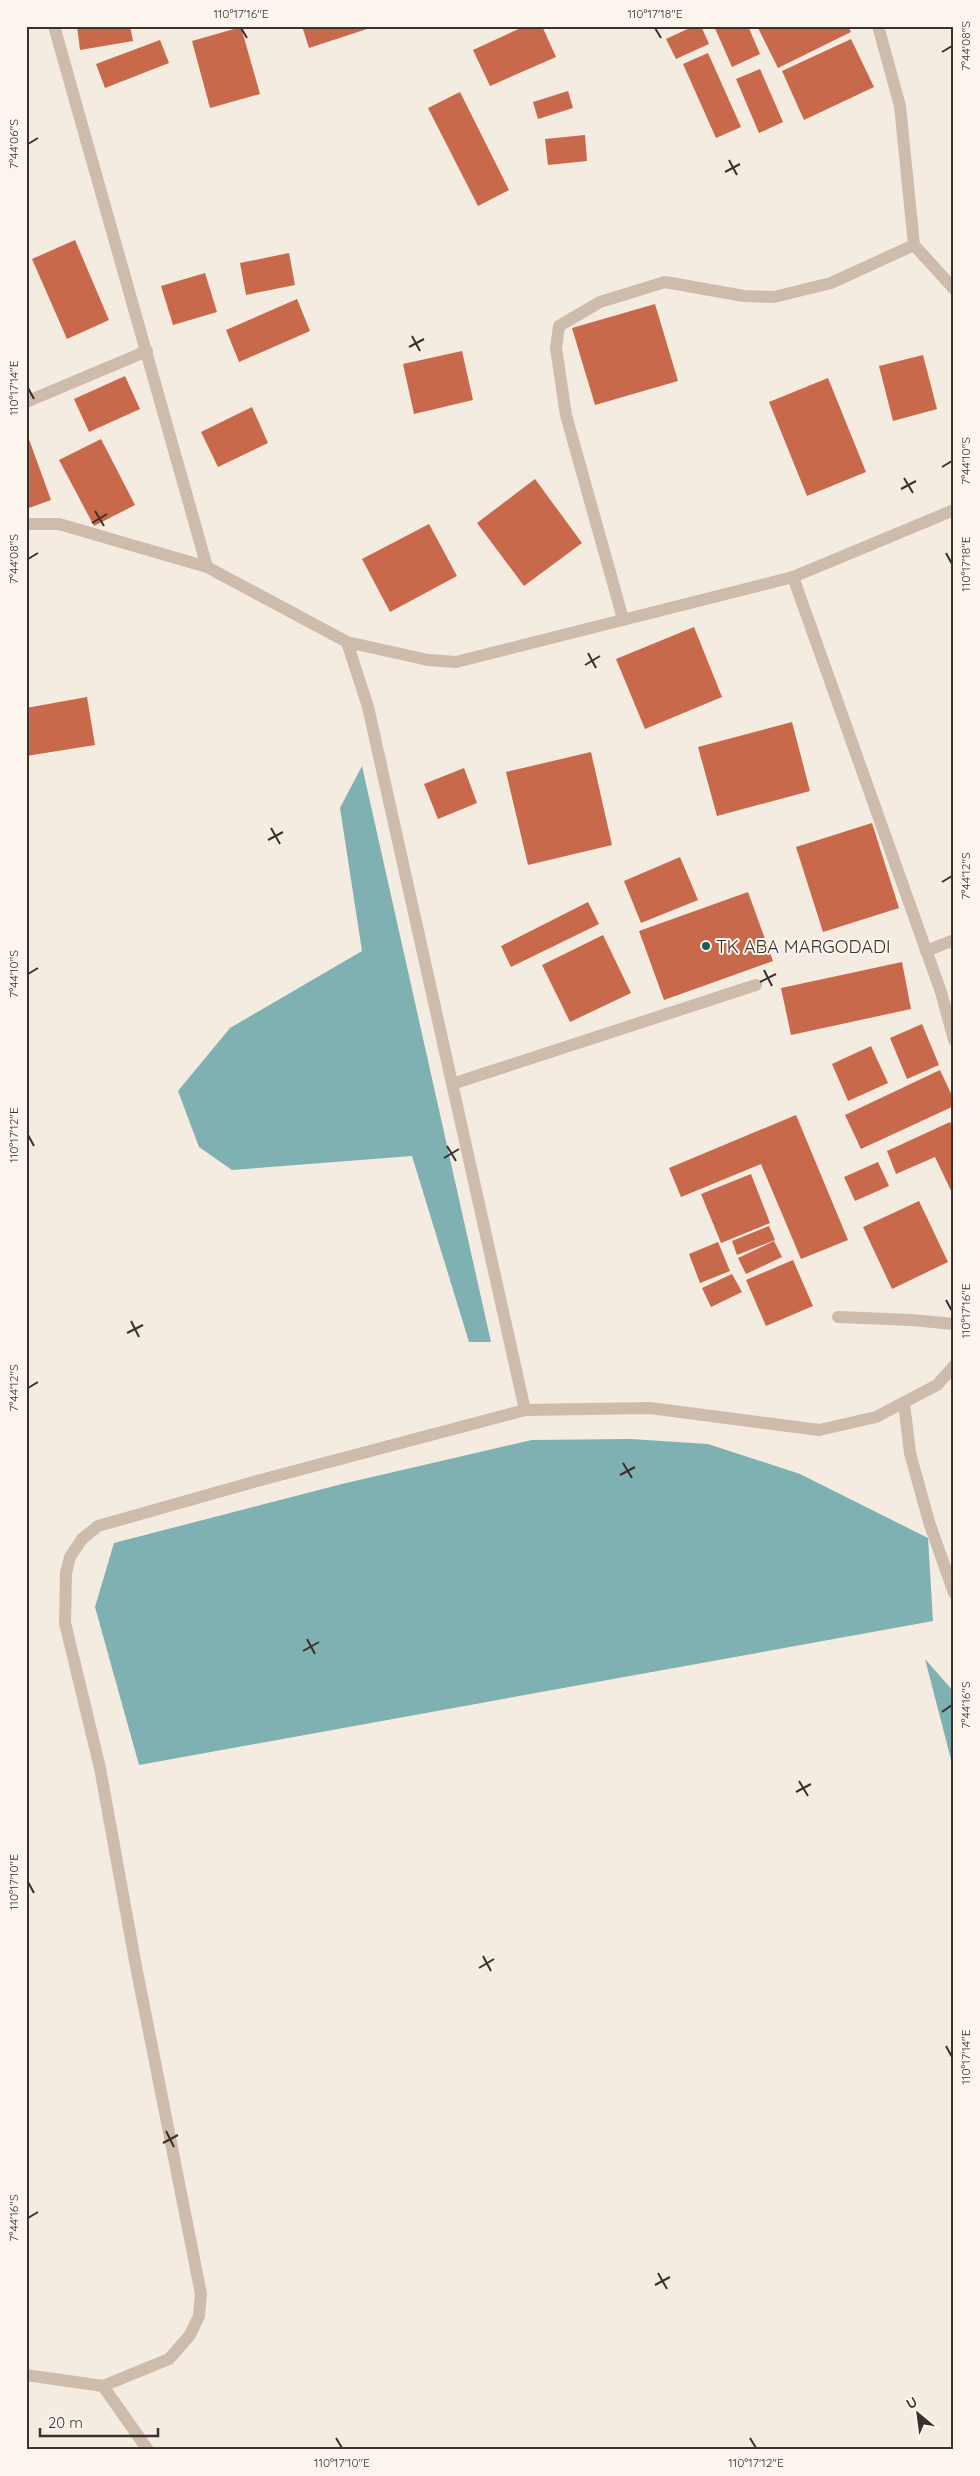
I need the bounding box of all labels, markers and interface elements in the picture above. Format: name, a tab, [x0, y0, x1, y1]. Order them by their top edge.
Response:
text: 110°17'16"E	[213, 6, 269, 21]
text: 110°17'18"E	[627, 6, 683, 21]
text: 7°44'08"S	[958, 21, 973, 71]
text: 7°44'06"S	[6, 119, 21, 169]
text: 110°17'14"E	[6, 360, 21, 415]
text: 7°44'10"S	[958, 437, 973, 485]
text: 7°44'08"S	[6, 534, 21, 584]
text: 110°17'18"E	[958, 536, 973, 592]
text: 7°44'12"S	[958, 852, 973, 900]
place label: TK ABA MARGODADI	[716, 935, 891, 958]
marker: TK ABA MARGODADI	[700, 940, 712, 952]
text: 7°44'10"S	[6, 950, 21, 998]
text: 110°17'12"E	[6, 1107, 21, 1163]
text: 110°17'16"E	[958, 1283, 973, 1339]
text: 7°44'12"S	[6, 1364, 21, 1412]
text: 7°44'16"S	[958, 1681, 973, 1729]
text: 110°17'10"E	[6, 1854, 21, 1910]
text: 110°17'14"E	[958, 2029, 973, 2084]
text: 7°44'16"S	[6, 2194, 21, 2242]
north arrow	[892, 2388, 942, 2438]
text: U	[903, 2392, 920, 2413]
scale bar	[40, 2406, 158, 2438]
text: 20 m	[48, 2413, 83, 2432]
text: 110°17'10"E	[314, 2455, 370, 2470]
text: 110°17'12"E	[728, 2455, 784, 2470]

